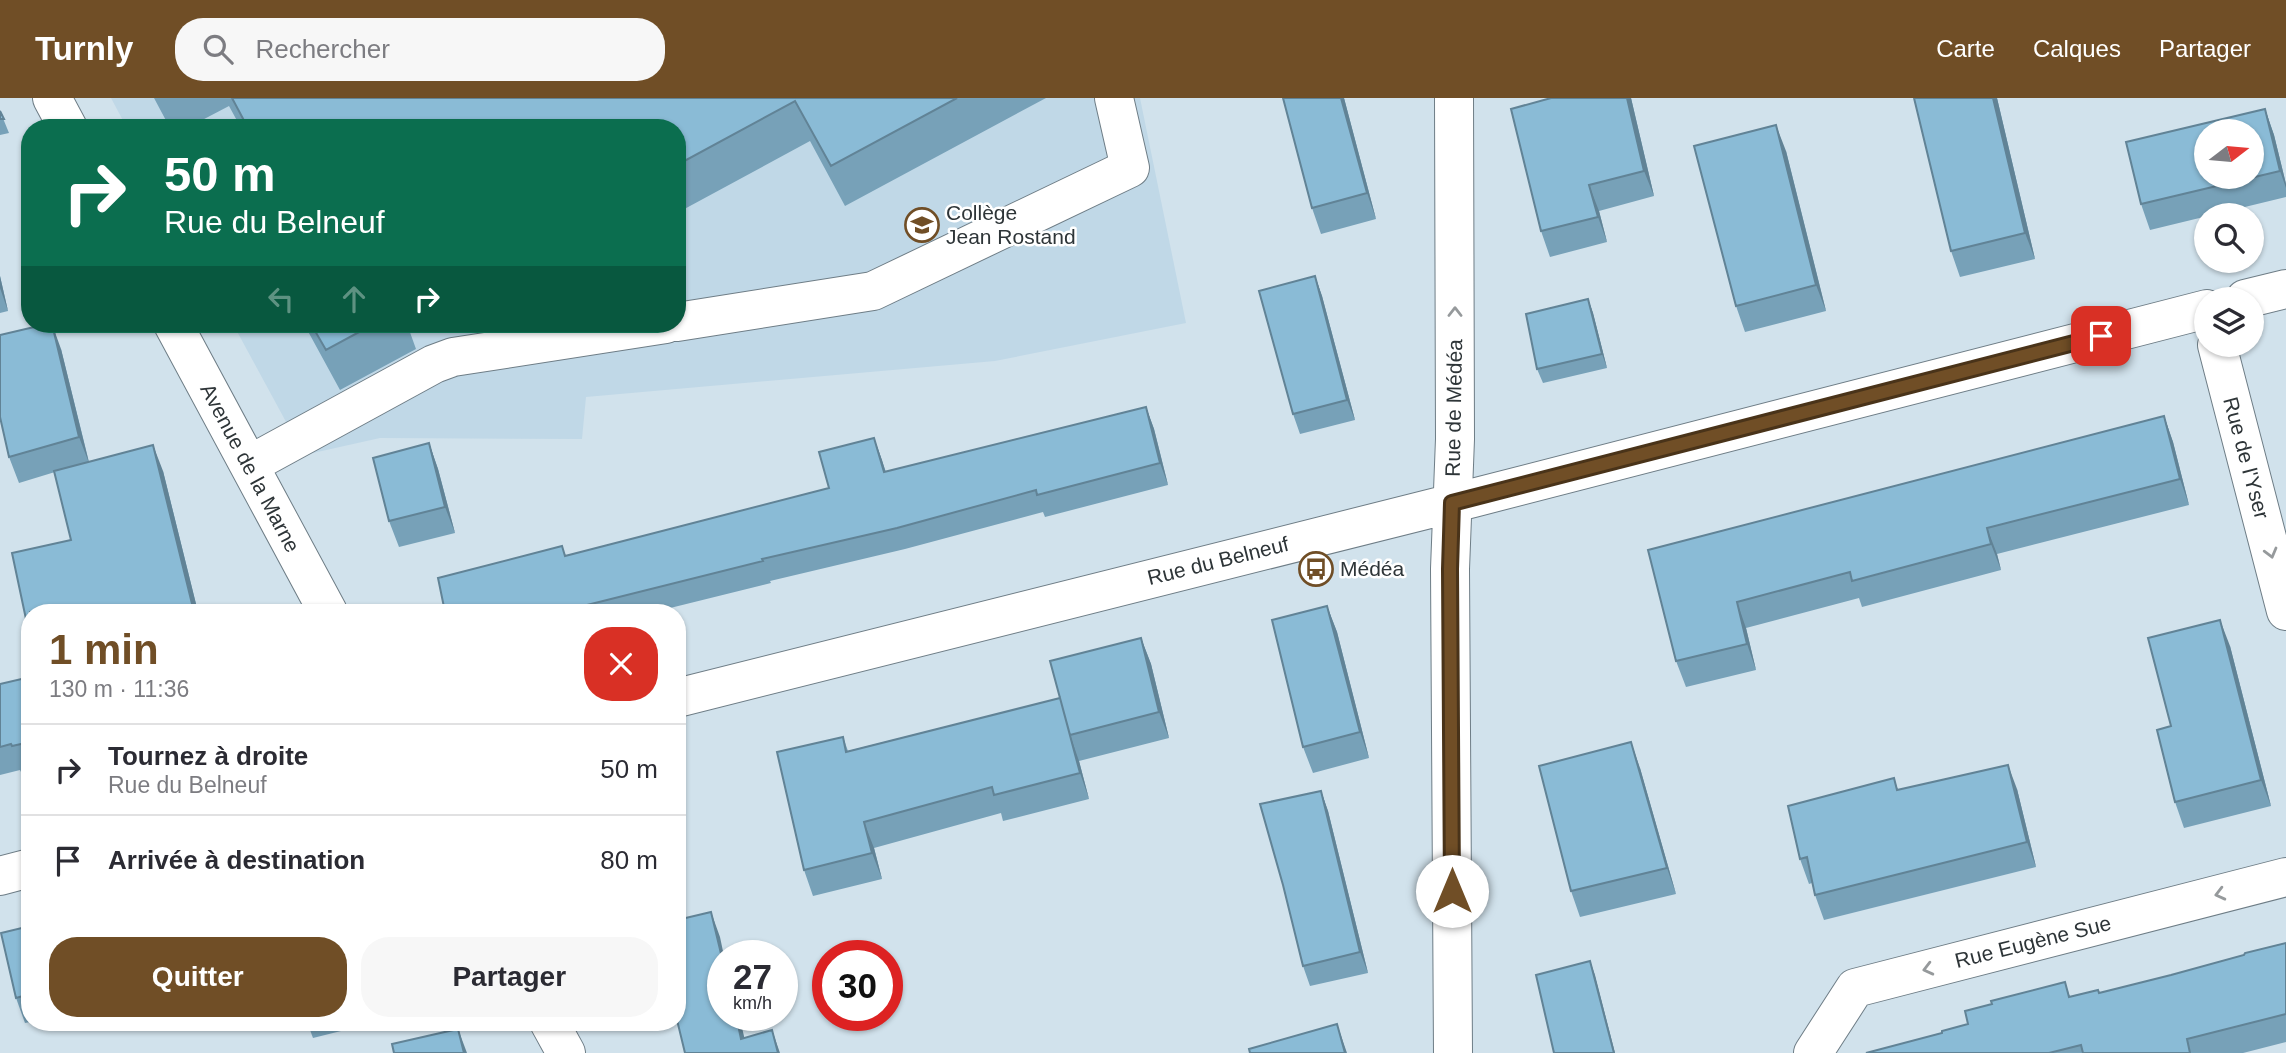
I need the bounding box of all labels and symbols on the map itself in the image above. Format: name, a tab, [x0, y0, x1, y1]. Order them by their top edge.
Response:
north arrow	[2194, 119, 2264, 189]
place label: Collège Jean Rostand	[946, 201, 1076, 248]
school or university icon: Collège Jean Rostand	[903, 206, 941, 244]
pin	[2071, 306, 2131, 366]
one-way arrow	[1447, 307, 1463, 317]
street label: Rue de Médéa	[1441, 339, 1466, 477]
street label: Avenue de la Marne	[196, 380, 305, 556]
street label: Rue de l'Yser	[2219, 394, 2274, 521]
street label: Rue du Belneuf	[1145, 532, 1291, 589]
one-way arrow	[2263, 547, 2277, 559]
bus stop icon: Médéa	[1297, 550, 1335, 588]
place label: Médéa	[1340, 557, 1405, 580]
position arrow	[1415, 854, 1489, 928]
one-way arrow	[2214, 886, 2226, 900]
street label: Rue Eugène Sue	[1952, 911, 2113, 972]
speed limit sign: 30	[812, 940, 903, 1031]
one-way arrow	[1923, 961, 1935, 975]

